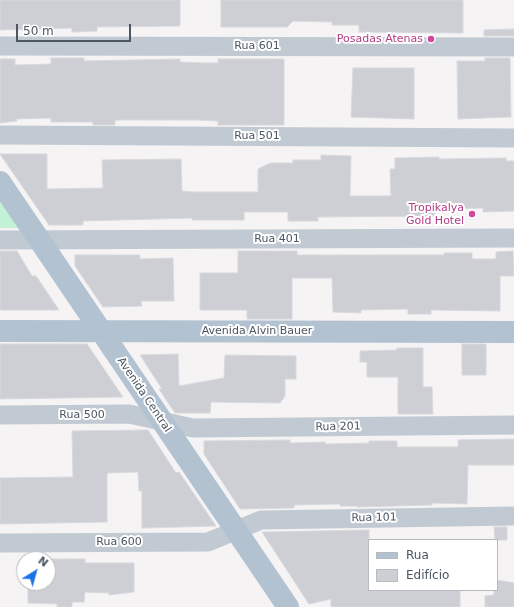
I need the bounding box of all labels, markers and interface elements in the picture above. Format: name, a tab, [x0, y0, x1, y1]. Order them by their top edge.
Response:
scale bar	[18, 16, 133, 42]
text: 50 m	[23, 24, 54, 38]
place label: Posadas Atenas	[337, 32, 423, 46]
marker: Posadas Atenas	[426, 34, 436, 44]
street label: Rua 601	[234, 39, 280, 53]
street label: Rua 501	[234, 129, 280, 143]
place label: Tropikalya Gold Hotel	[406, 201, 464, 227]
marker: Tropikalya Gold Hotel	[467, 209, 477, 219]
street label: Rua 401	[254, 232, 300, 246]
street label: Avenida Alvin Bauer	[202, 324, 312, 338]
street label: Avenida Central	[114, 355, 174, 435]
street label: Rua 500	[59, 408, 105, 422]
street label: Rua 201	[315, 420, 361, 434]
street label: Rua 101	[351, 511, 397, 525]
street label: Rua 600	[96, 535, 142, 549]
legend	[368, 539, 498, 591]
text: Rua	[406, 548, 429, 562]
north arrow	[16, 551, 56, 591]
text: N	[35, 554, 51, 570]
text: Edifício	[406, 568, 449, 582]

